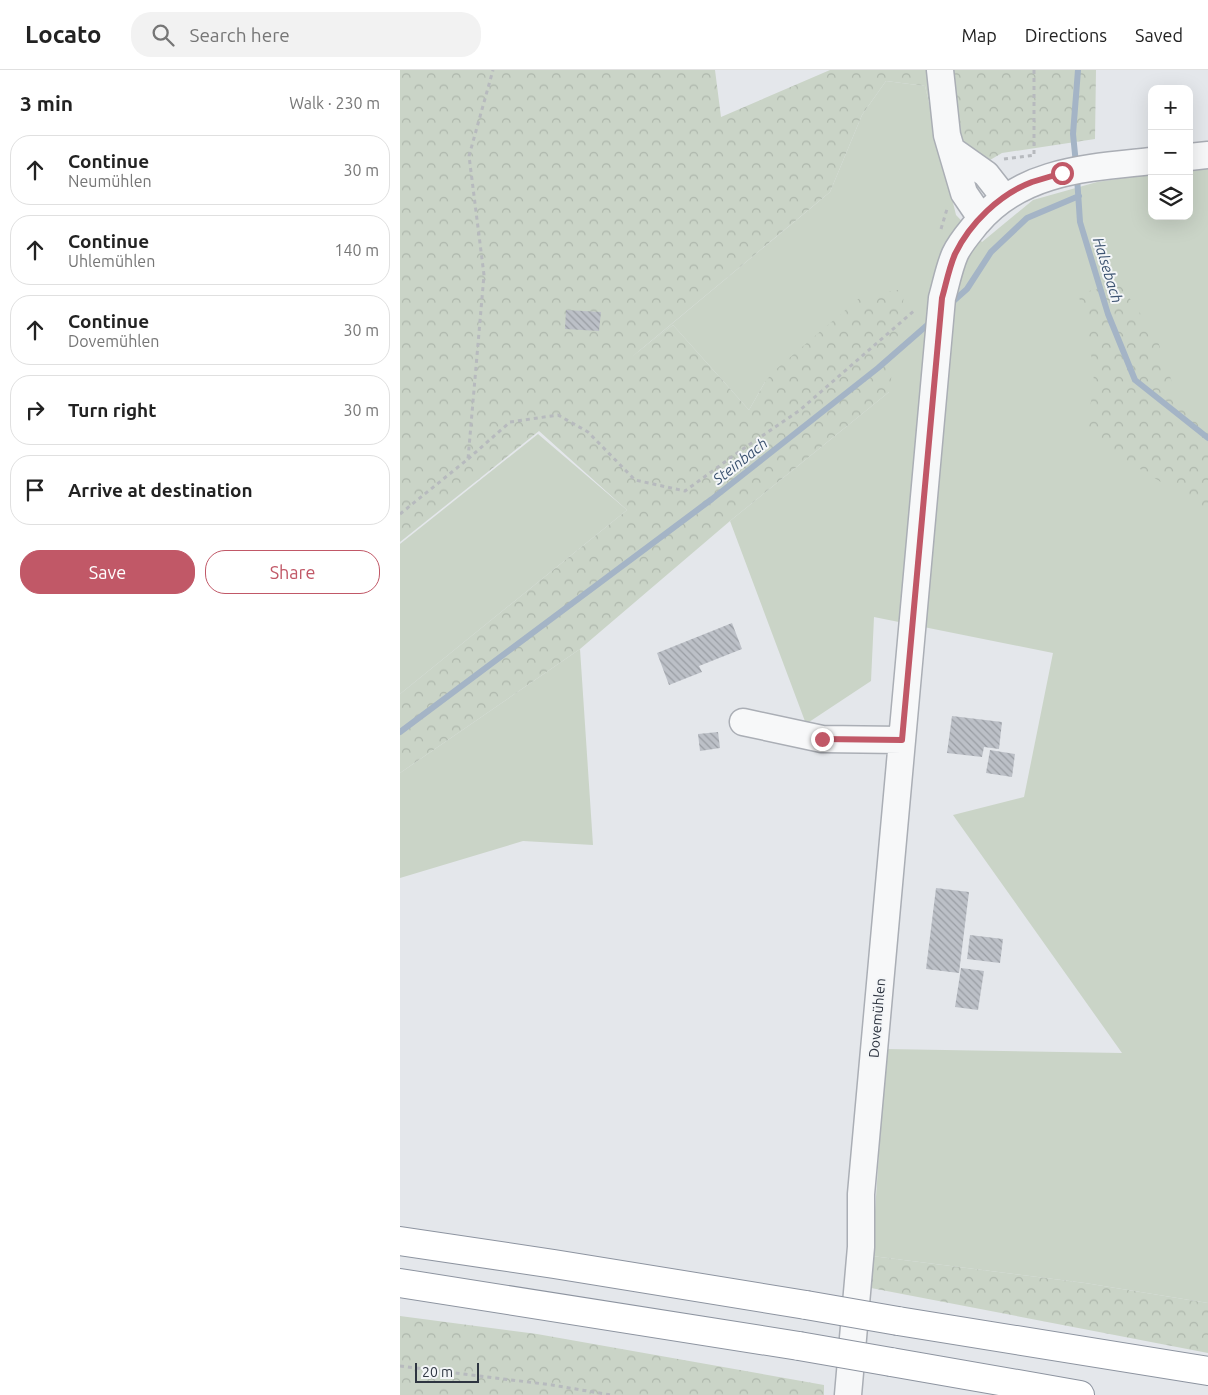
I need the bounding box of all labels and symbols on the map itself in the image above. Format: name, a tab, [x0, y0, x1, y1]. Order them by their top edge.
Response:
route start	[1051, 162, 1074, 185]
water label: Halsebach	[1090, 235, 1126, 305]
water label: Steinbach	[708, 434, 771, 488]
route end	[811, 728, 834, 751]
street label: Dovemühlen	[866, 977, 888, 1059]
scale bar	[415, 1360, 479, 1383]

